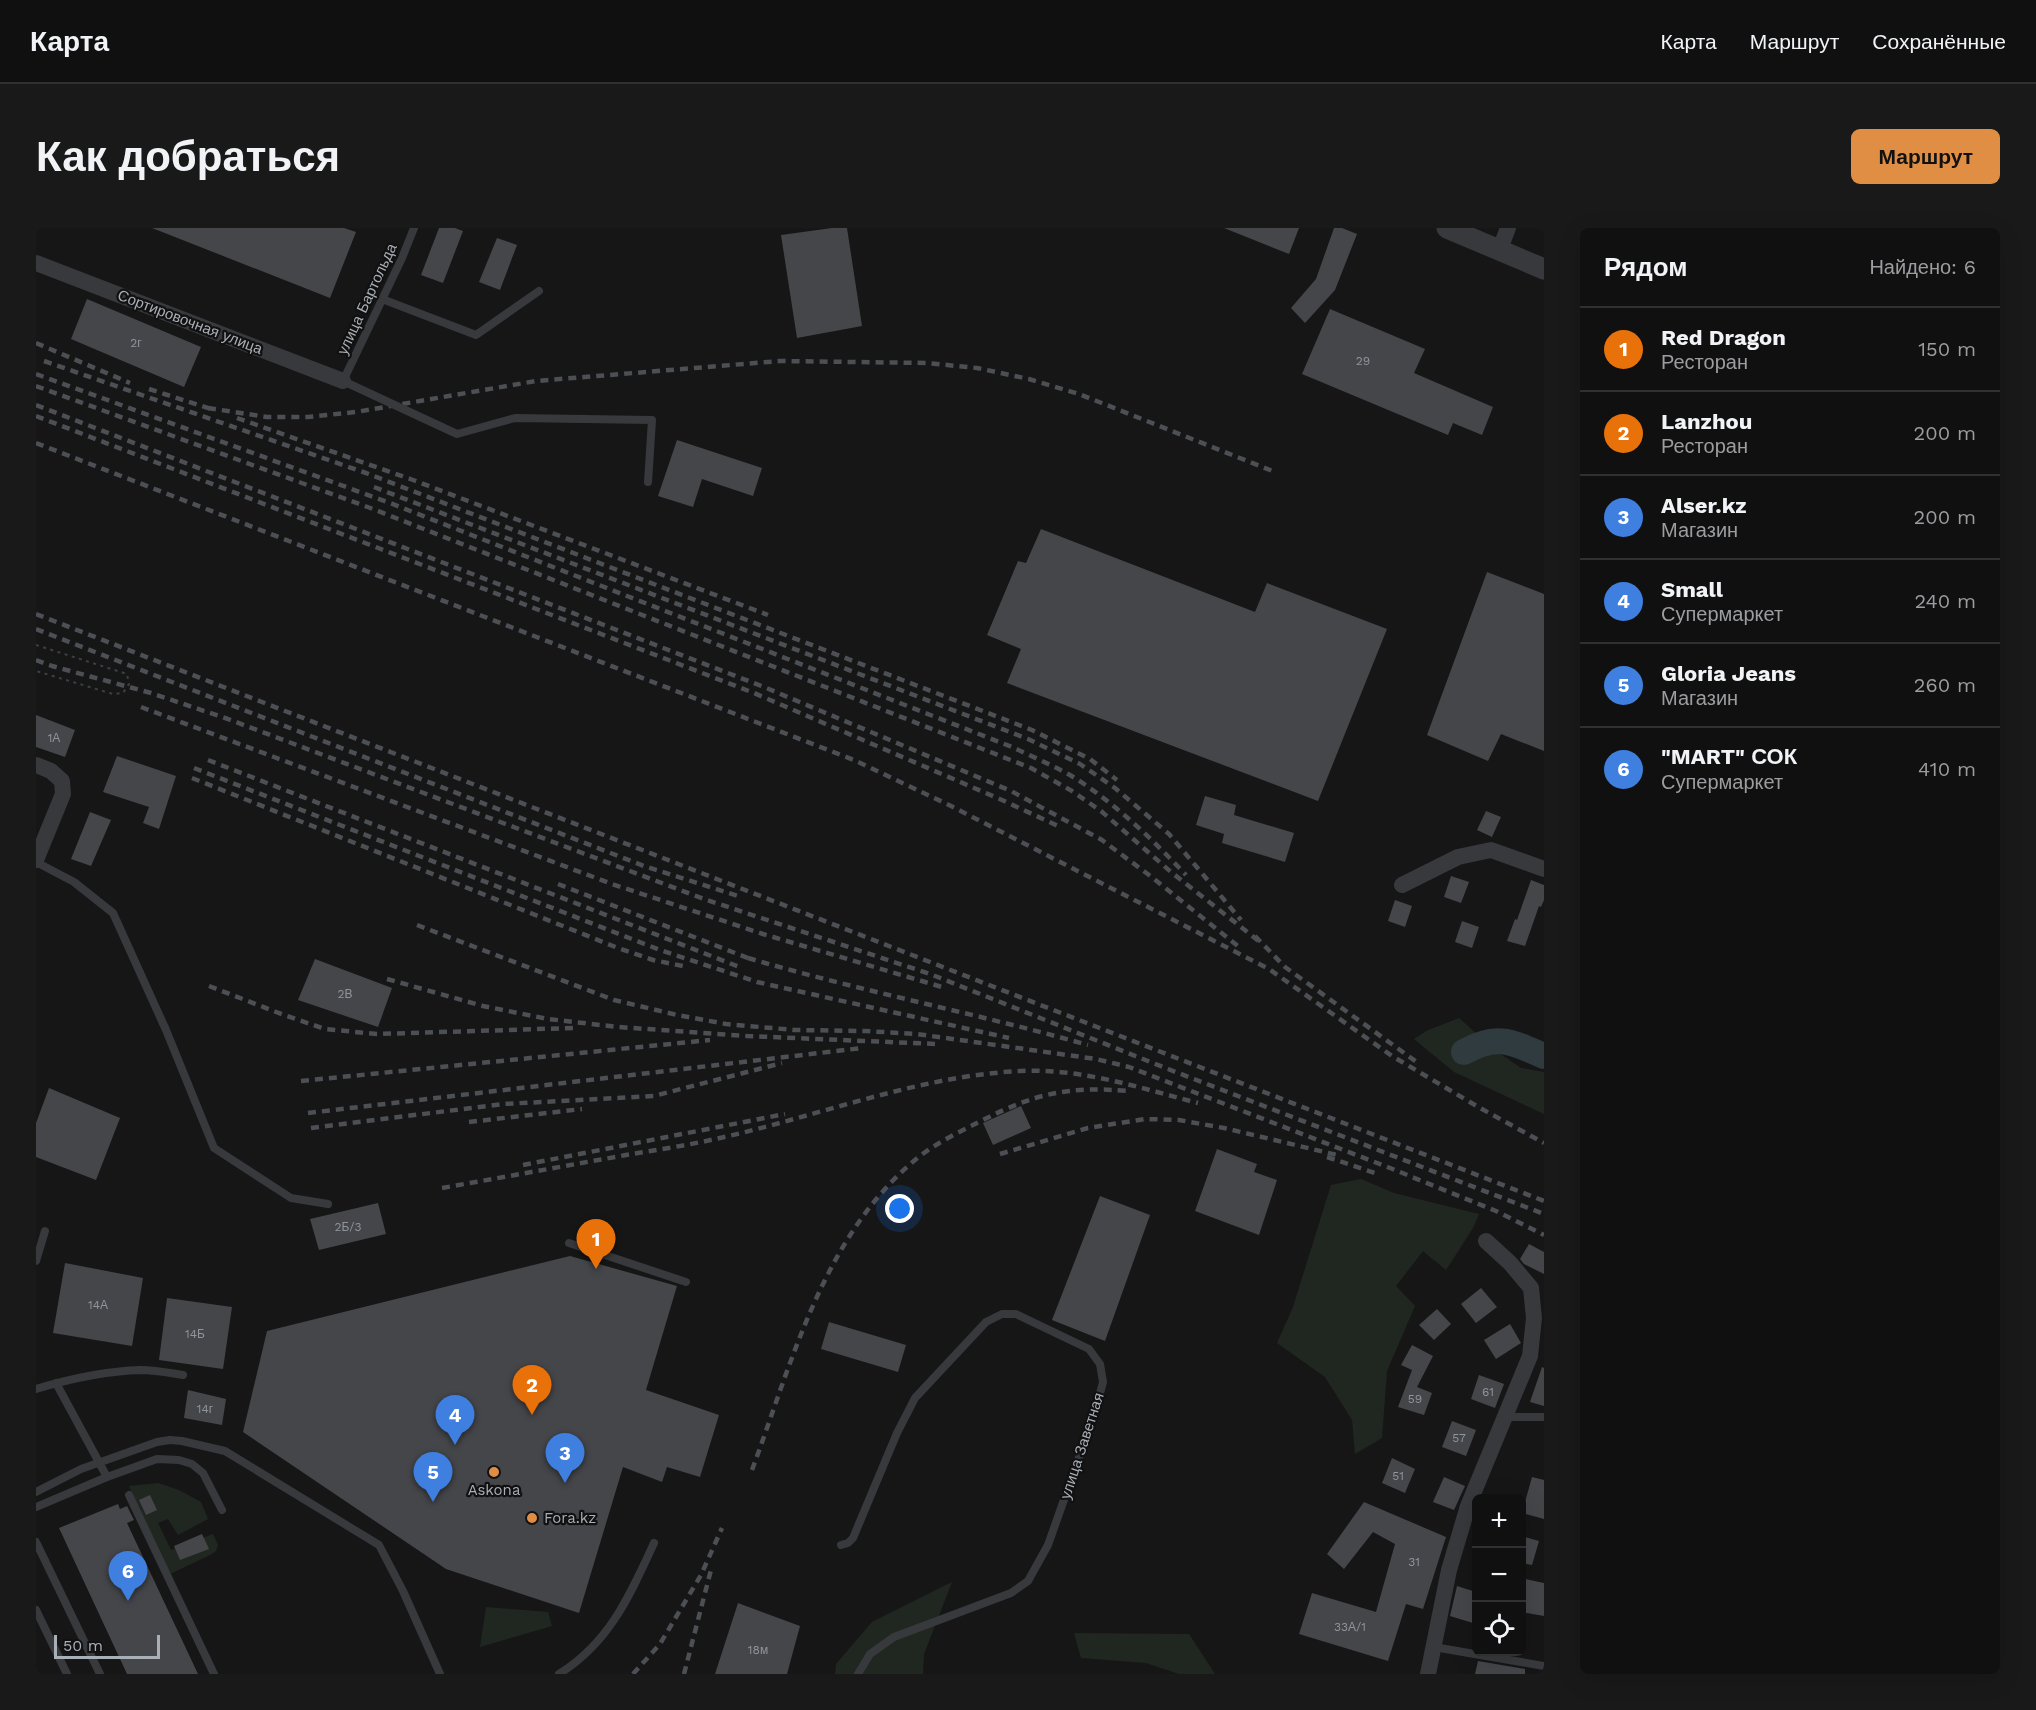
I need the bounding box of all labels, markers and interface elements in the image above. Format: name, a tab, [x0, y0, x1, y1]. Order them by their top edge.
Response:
text: Карта	[30, 25, 109, 58]
text: Карта	[1661, 29, 1717, 54]
text: Маршрут	[1750, 29, 1839, 54]
text: Сохранённые	[1872, 29, 2006, 54]
button: Маршрут	[1851, 129, 2000, 184]
text: Как добраться	[36, 132, 340, 181]
street label: улица Бартольда	[333, 240, 401, 358]
text: Рядом	[1604, 252, 1687, 282]
text: Найдено: 6	[1869, 255, 1976, 279]
street label: Сортировочная улица	[115, 286, 266, 358]
text: Red Dragon	[1661, 325, 1786, 350]
house number: 2г	[130, 336, 142, 350]
text: 1	[1619, 337, 1628, 361]
text: 150 m	[1918, 337, 1976, 361]
text: Ресторан	[1661, 350, 1748, 374]
house number: 29	[1356, 354, 1370, 368]
text: Lanzhou	[1661, 409, 1752, 434]
text: 2	[1618, 421, 1629, 445]
text: 200 m	[1914, 421, 1976, 445]
text: Ресторан	[1661, 434, 1748, 458]
text: Alser.kz	[1661, 493, 1747, 518]
text: 3	[1618, 505, 1629, 529]
text: 200 m	[1914, 505, 1976, 529]
text: Магазин	[1661, 518, 1738, 542]
text: Small	[1661, 577, 1723, 602]
text: 4	[1617, 589, 1630, 613]
text: 240 m	[1914, 589, 1976, 613]
text: Супермаркет	[1661, 602, 1783, 626]
text: Gloria Jeans	[1661, 661, 1796, 686]
text: 5	[1618, 673, 1629, 697]
text: 260 m	[1914, 673, 1976, 697]
text: Магазин	[1661, 686, 1738, 710]
house number: 1А	[48, 731, 60, 745]
text: "MART" СОК	[1661, 744, 1797, 769]
text: 6	[1617, 757, 1630, 781]
text: 410 m	[1918, 757, 1976, 781]
text: Супермаркет	[1661, 770, 1783, 794]
house number: 2В	[338, 987, 353, 1001]
your location	[885, 1194, 914, 1223]
house number: 2Б/3	[334, 1220, 362, 1234]
pin: 1	[576, 1220, 616, 1269]
house number: 14А	[88, 1298, 108, 1312]
house number: 14Б	[185, 1327, 205, 1341]
pin: 2	[512, 1366, 552, 1415]
house number: 61	[1482, 1385, 1494, 1399]
street label: улица Заветная	[1056, 1390, 1108, 1502]
house number: 59	[1408, 1392, 1422, 1406]
pin: 4	[436, 1396, 474, 1445]
house number: 14г	[197, 1402, 214, 1416]
house number: 57	[1452, 1431, 1466, 1445]
pin: 3	[546, 1434, 584, 1483]
pin: 5	[414, 1452, 452, 1502]
marker: Askona	[487, 1465, 501, 1479]
house number: 51	[1392, 1469, 1404, 1483]
place label: Askona	[468, 1481, 521, 1499]
map controls	[1472, 1494, 1526, 1656]
button: +	[1472, 1494, 1526, 1548]
place label: Fora.kz	[544, 1509, 596, 1527]
marker: Fora.kz	[525, 1511, 539, 1525]
button: −	[1472, 1548, 1526, 1602]
pin: 6	[108, 1552, 148, 1601]
house number: 31	[1408, 1555, 1420, 1569]
button: locate	[1472, 1602, 1526, 1656]
house number: 33А/1	[1334, 1620, 1366, 1634]
scale bar	[54, 1632, 160, 1660]
text: 50 m	[63, 1636, 103, 1655]
house number: 18м	[748, 1643, 768, 1657]

